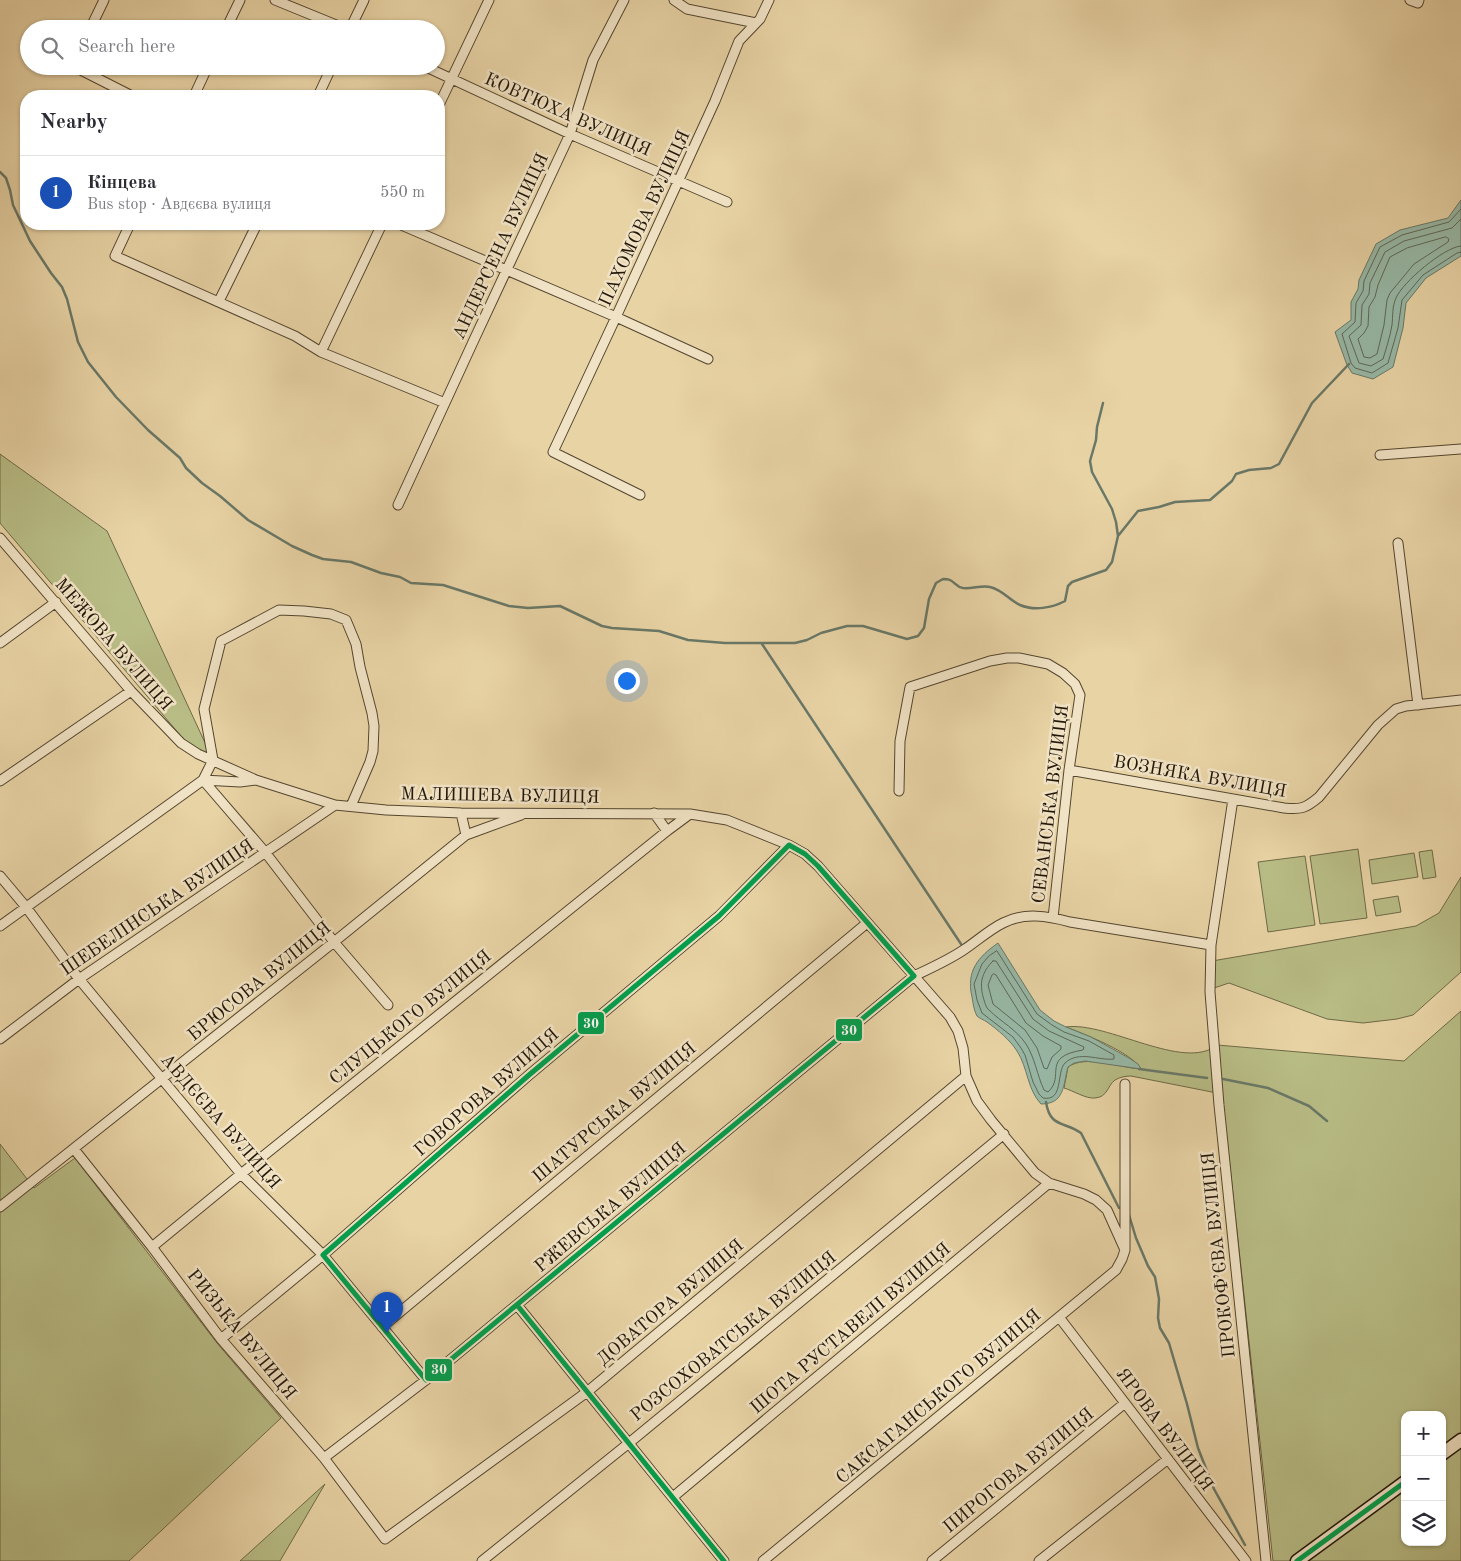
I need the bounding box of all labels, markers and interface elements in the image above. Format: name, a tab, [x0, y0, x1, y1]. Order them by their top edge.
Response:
search box	[20, 20, 445, 75]
icon: search	[38, 34, 66, 62]
text: Search here	[78, 38, 175, 57]
street label: КОВТЮХА ВУЛИЦЯ	[482, 70, 654, 160]
text: Nearby	[40, 112, 108, 133]
street label: ПАХОМОВА ВУЛИЦЯ	[596, 128, 694, 309]
street label: АНДЕРСЕНА ВУЛИЦЯ	[450, 150, 552, 342]
text: Кінцева	[87, 174, 157, 193]
text: 1	[51, 185, 61, 201]
text: 550 m	[380, 185, 425, 201]
text: Bus stop · Авдєєва вулиця	[87, 197, 271, 213]
street label: МЕЖОВА ВУЛИЦЯ	[51, 575, 175, 714]
your location	[614, 668, 640, 694]
street label: СЕВАНСЬКА ВУЛИЦЯ	[1030, 704, 1072, 905]
street label: ВОЗНЯКА ВУЛИЦЯ	[1112, 753, 1288, 801]
street label: МАЛИШЕВА ВУЛИЦЯ	[400, 785, 600, 807]
street label: ШЕБЕЛІНСЬКА ВУЛИЦЯ	[58, 836, 257, 979]
street label: БРЮСОВА ВУЛИЦЯ	[185, 919, 334, 1045]
street label: СЛУЦЬКОГО ВУЛИЦЯ	[326, 947, 495, 1088]
line badge: 30	[577, 1011, 605, 1035]
text: 30	[583, 1017, 599, 1031]
line badge: 30	[835, 1018, 863, 1042]
text: 30	[841, 1024, 857, 1038]
street label: ГОВОРОВА ВУЛИЦЯ	[411, 1025, 562, 1160]
street label: ШАТУРСЬКА ВУЛИЦЯ	[530, 1039, 700, 1186]
street label: АВДЄЄВА ВУЛИЦЯ	[157, 1051, 284, 1193]
street label: РЖЕВСЬКА ВУЛИЦЯ	[532, 1139, 690, 1276]
street label: ПРОКОФ’ЄВА ВУЛИЦЯ	[1199, 1151, 1239, 1359]
street label: ДОВАТОРА ВУЛИЦЯ	[594, 1236, 747, 1369]
street label: ШОТА РУСТАВЕЛІ ВУЛИЦЯ	[747, 1240, 954, 1418]
street label: РОЗСОХОВАТСЬКА ВУЛИЦЯ	[627, 1248, 840, 1425]
street label: РИЗЬКА ВУЛИЦЯ	[183, 1266, 299, 1403]
pin: 1	[371, 1292, 403, 1333]
street label: САКСАГАНСЬКОГО ВУЛИЦЯ	[833, 1306, 1044, 1487]
line badge: 30	[424, 1358, 453, 1382]
text: 30	[431, 1363, 447, 1377]
street label: ЯРОВА ВУЛИЦЯ	[1112, 1365, 1216, 1494]
street label: ПИРОГОВА ВУЛИЦЯ	[940, 1405, 1097, 1537]
map controls	[1401, 1411, 1446, 1546]
button: +	[1401, 1411, 1446, 1456]
button: −	[1401, 1456, 1446, 1501]
button: layers	[1401, 1501, 1446, 1546]

